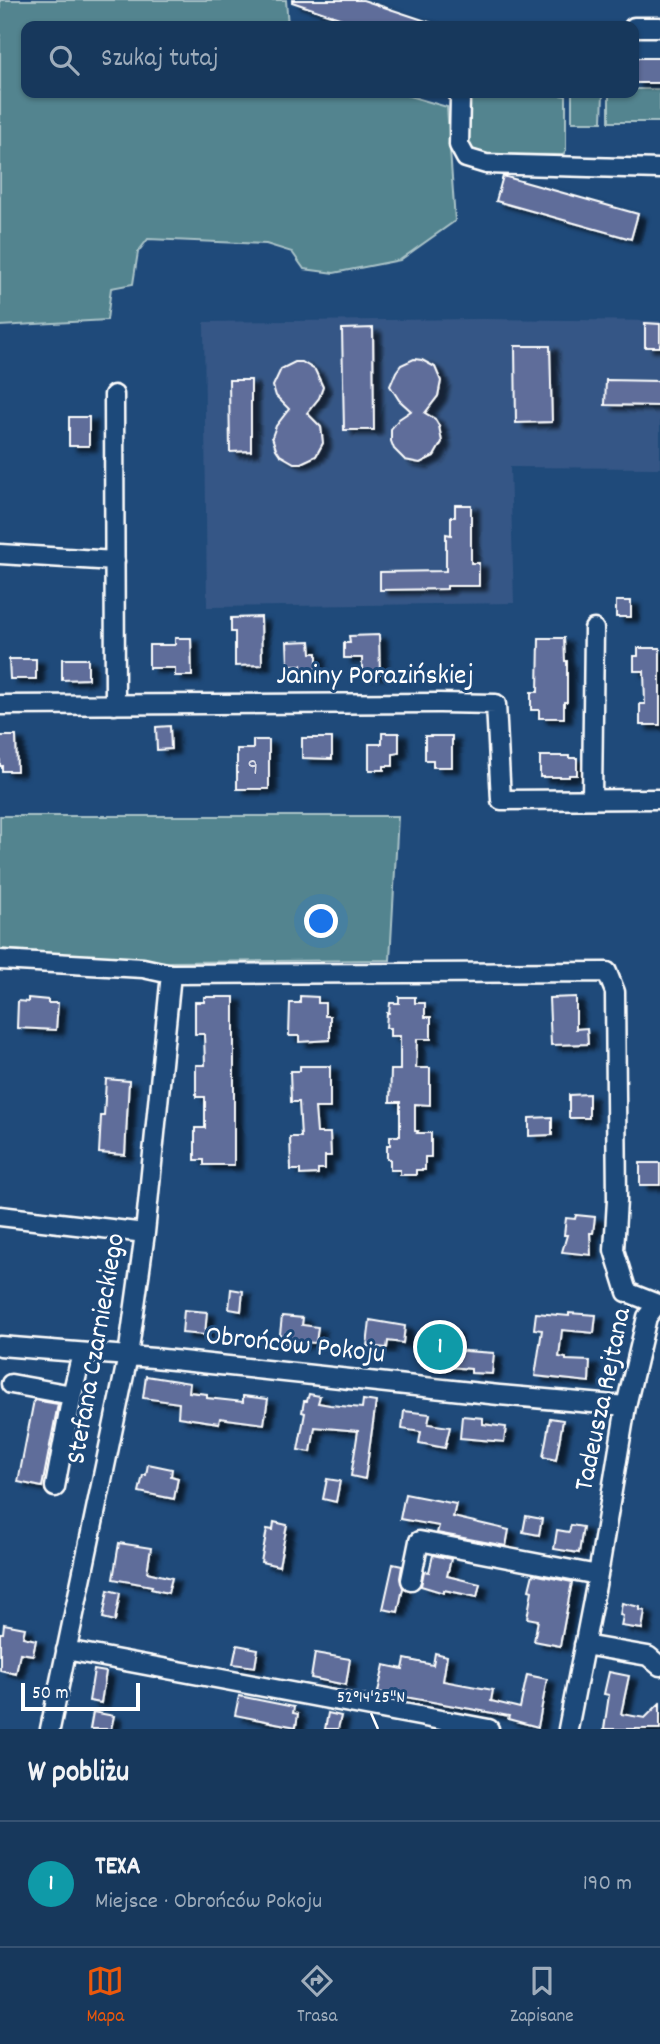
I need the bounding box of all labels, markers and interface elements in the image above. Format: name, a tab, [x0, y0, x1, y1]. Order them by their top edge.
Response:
search box	[21, 21, 639, 98]
icon: search	[45, 41, 83, 79]
text: Szukaj tutaj	[101, 41, 219, 78]
street label: Janiny Porazińskiej	[276, 658, 474, 698]
house number: 9	[248, 752, 259, 786]
your location	[304, 904, 338, 938]
street label: Stefana Czarnieckiego	[58, 1230, 138, 1468]
street label: Tadeusza Rejtana	[566, 1304, 644, 1495]
street label: Obrońców Pokoju	[203, 1318, 387, 1376]
pin: 1	[417, 1321, 463, 1373]
scale bar	[21, 1680, 140, 1712]
text: 50 m	[32, 1681, 69, 1708]
text: 52°14'25"N	[337, 1686, 405, 1711]
text: W pobliżu	[28, 1753, 129, 1796]
text: TEXA	[95, 1849, 141, 1886]
text: 1	[48, 1868, 54, 1901]
text: 190 m	[583, 1868, 632, 1901]
text: Miejsce · Obrońców Pokoju	[95, 1886, 322, 1919]
tab: Mapa	[86, 1962, 124, 2031]
tab: Trasa	[297, 1962, 337, 2031]
tab: Zapisane	[510, 1962, 574, 2031]

